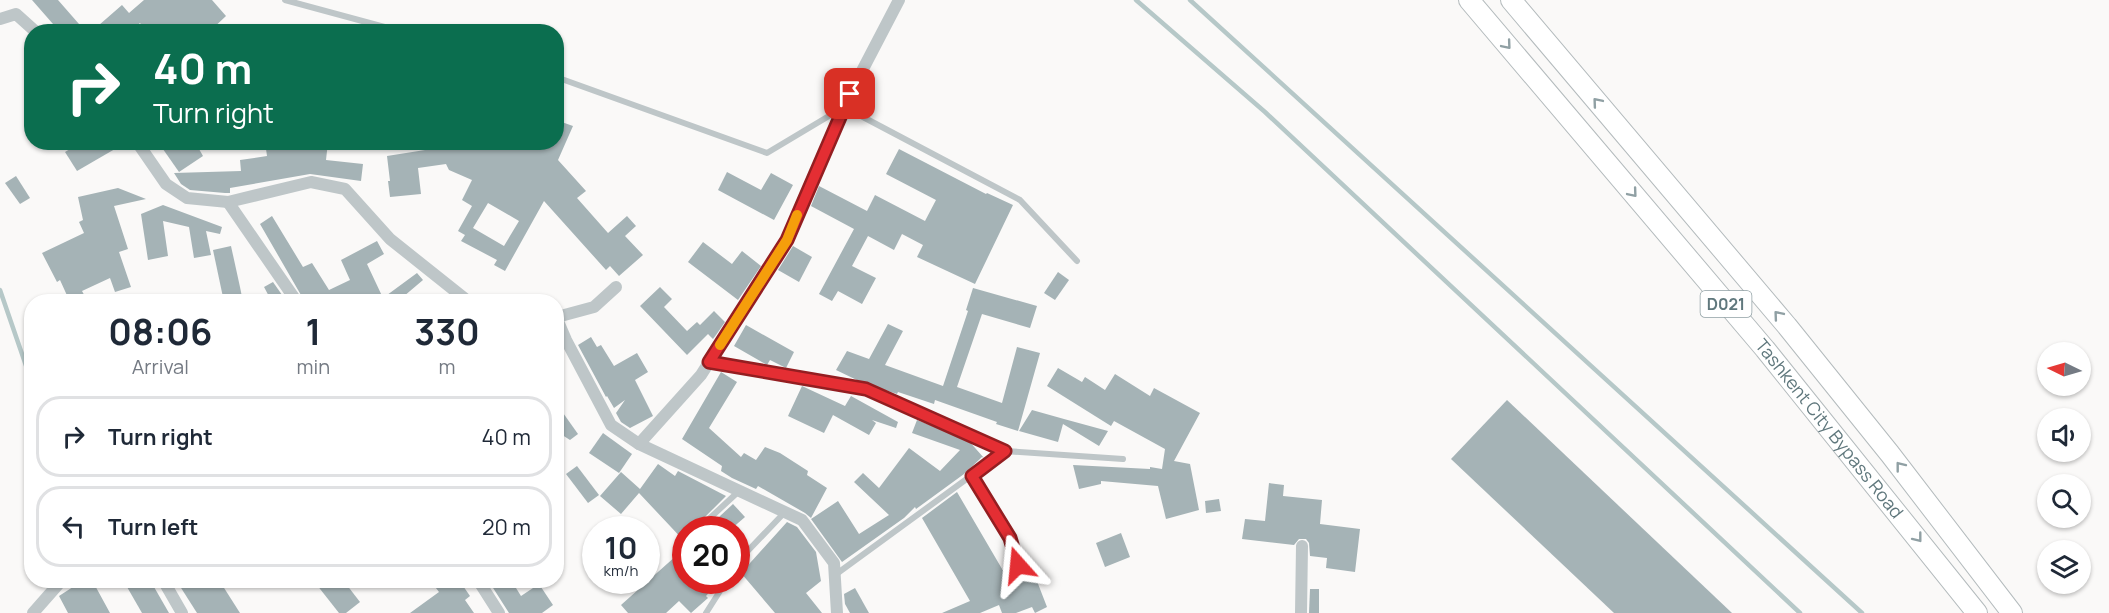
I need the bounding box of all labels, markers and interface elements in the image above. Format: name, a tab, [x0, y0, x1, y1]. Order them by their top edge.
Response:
one-way arrow	[1500, 38, 1511, 49]
text: 40 m	[153, 39, 252, 97]
icon: right	[54, 48, 132, 126]
pin	[824, 68, 875, 119]
icon: arrive	[833, 77, 866, 110]
text: Turn right	[153, 94, 274, 131]
one-way arrow	[1593, 98, 1604, 109]
one-way arrow	[1626, 186, 1637, 197]
road number: D021	[1700, 291, 1752, 317]
text: 08:06	[108, 307, 212, 356]
text: 1	[305, 307, 321, 356]
text: 330	[414, 307, 480, 356]
one-way arrow	[1774, 311, 1785, 322]
street label: Tashkent City Bypass Road	[1750, 333, 1909, 523]
north arrow	[2037, 342, 2091, 396]
map controls	[2037, 342, 2091, 594]
text: Arrival	[132, 353, 189, 380]
text: min	[297, 353, 330, 380]
text: m	[439, 353, 455, 380]
button: sound	[2037, 408, 2091, 462]
icon: right	[57, 420, 90, 453]
text: Turn right	[108, 422, 213, 452]
text: 40 m	[482, 422, 531, 452]
one-way arrow	[1897, 462, 1908, 473]
button: search	[2037, 474, 2091, 528]
icon: left	[57, 510, 90, 543]
text: Turn left	[108, 512, 198, 542]
text: 20 m	[482, 512, 531, 542]
speed limit sign: 20	[672, 516, 750, 594]
text: 10	[605, 527, 637, 568]
one-way arrow	[1910, 531, 1921, 542]
position arrow	[986, 533, 1050, 597]
button: layers	[2037, 540, 2091, 594]
text: km/h	[604, 560, 638, 581]

